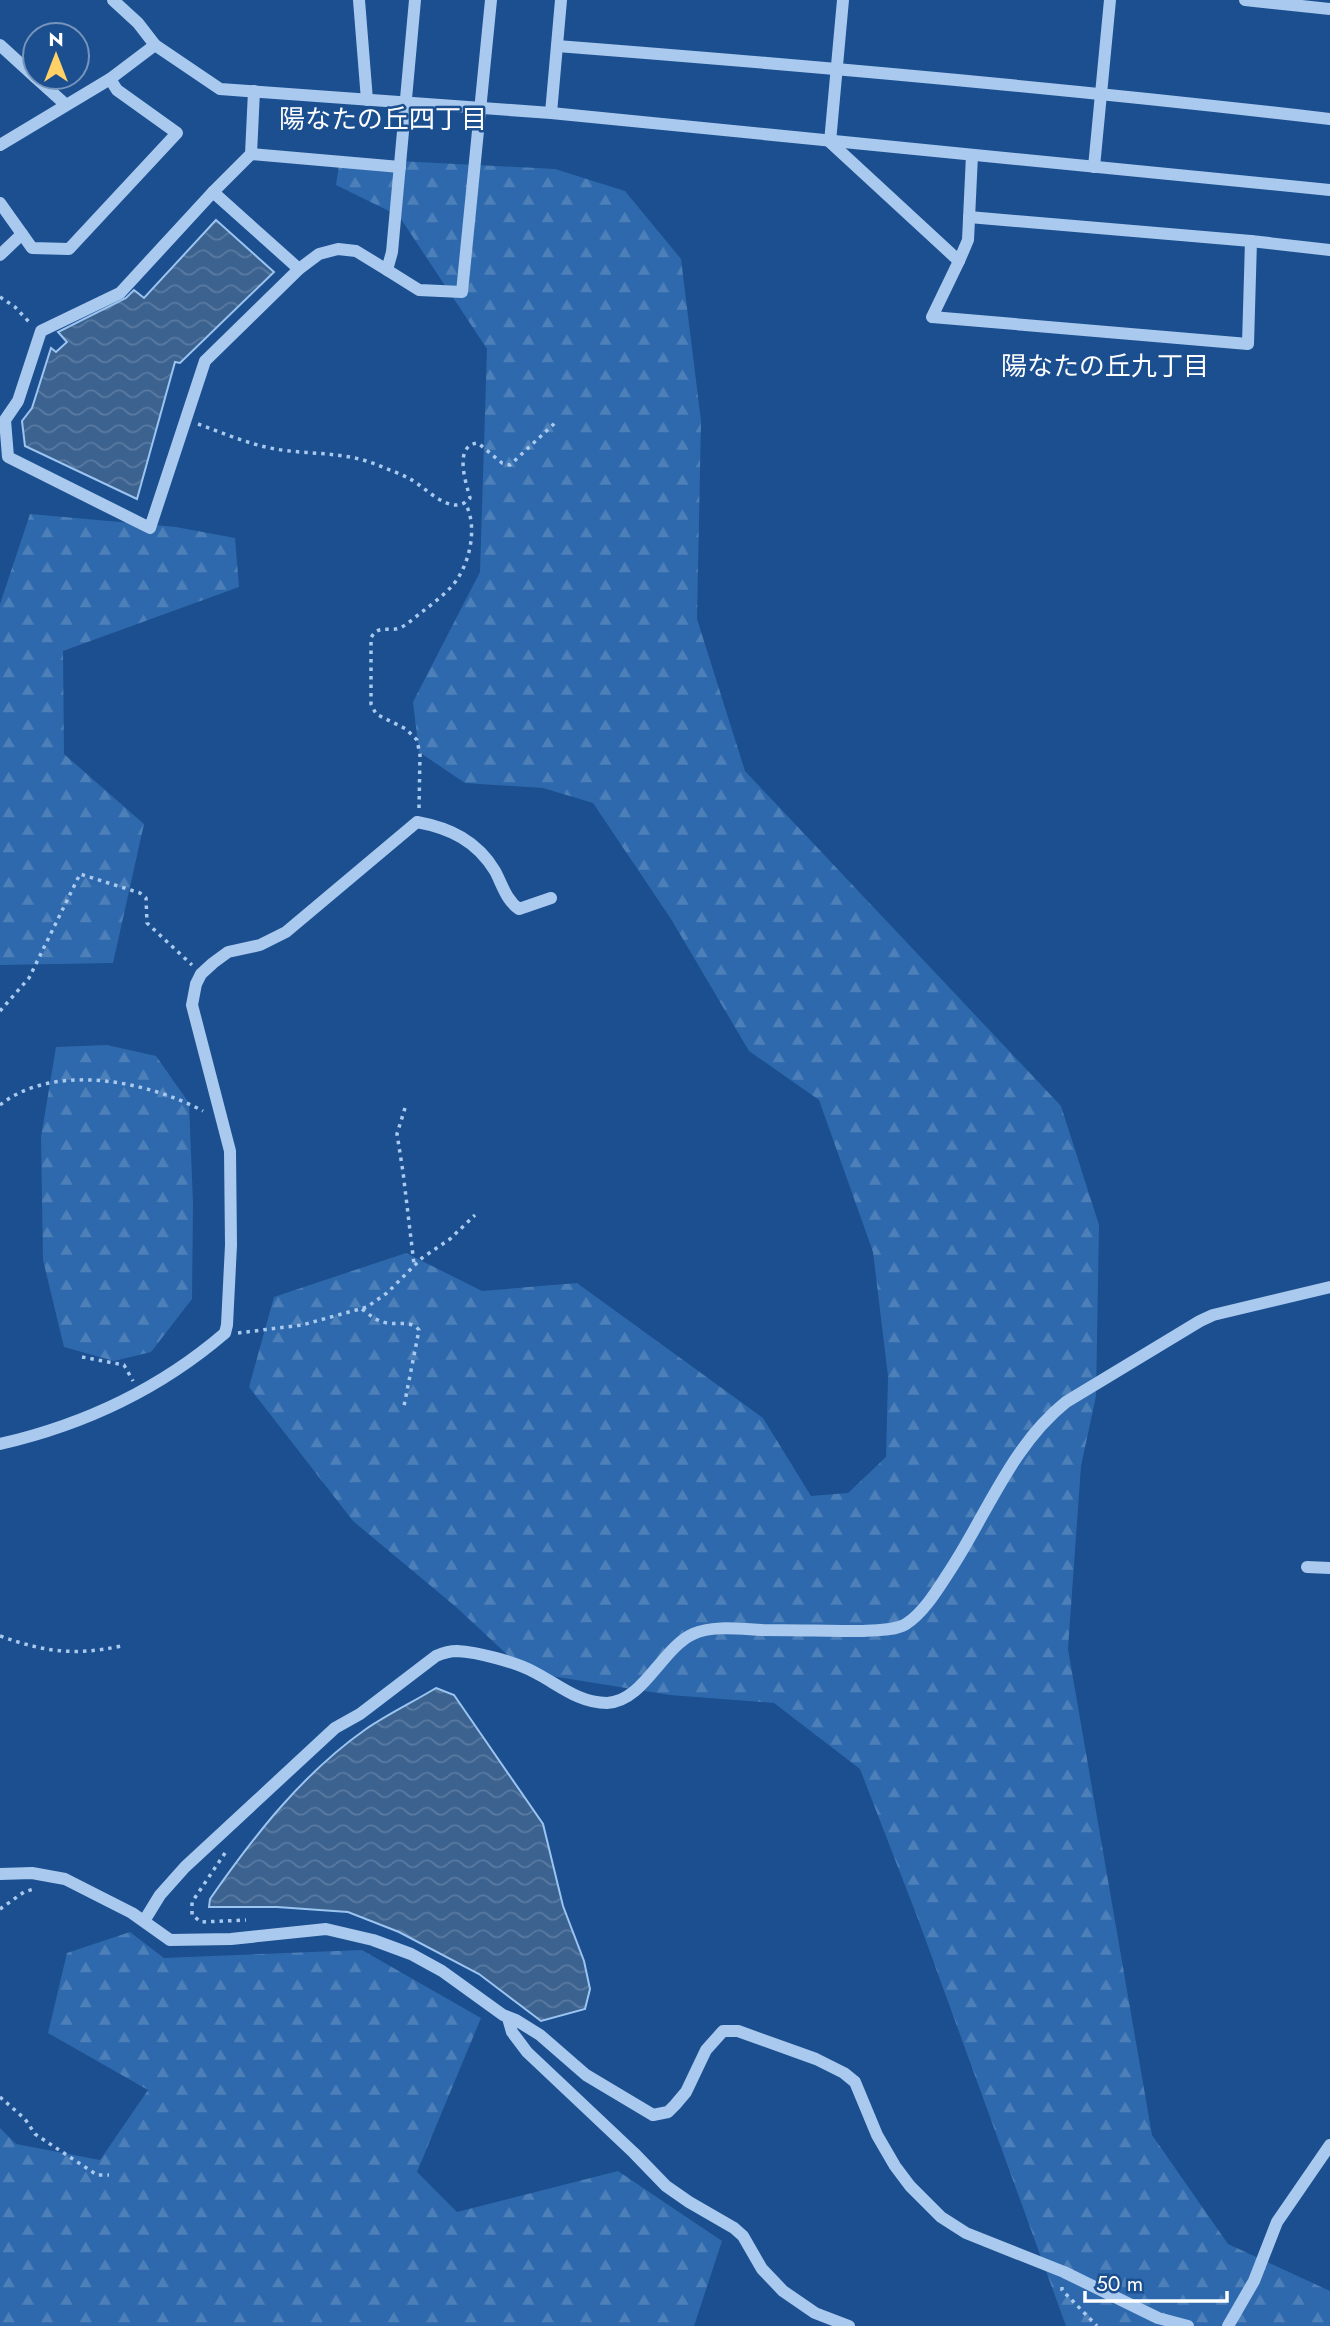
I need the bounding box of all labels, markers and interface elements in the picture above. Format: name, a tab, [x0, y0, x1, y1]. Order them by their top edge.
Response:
north arrow	[21, 21, 91, 91]
text: N	[48, 26, 64, 53]
district label: 陽なたの丘四丁目	[279, 100, 487, 138]
district label: 陽なたの丘九丁目	[1001, 347, 1209, 385]
scale bar	[1085, 2260, 1227, 2304]
text: 50 m	[1096, 2269, 1143, 2299]

